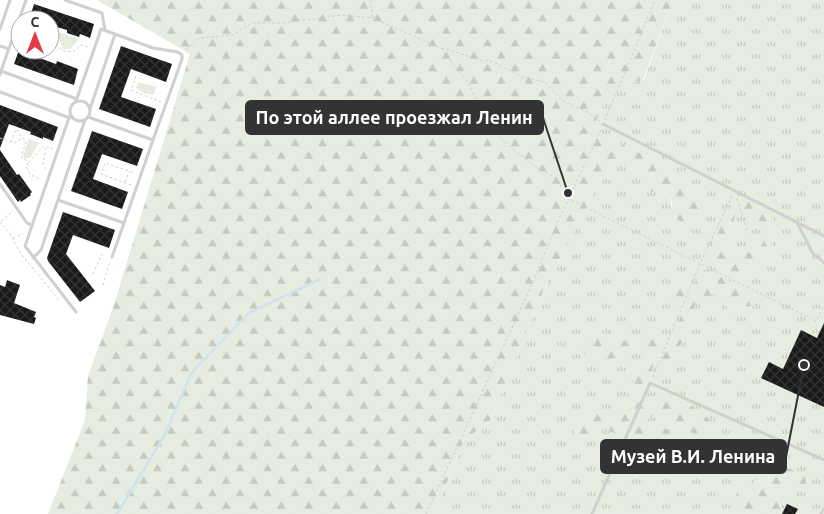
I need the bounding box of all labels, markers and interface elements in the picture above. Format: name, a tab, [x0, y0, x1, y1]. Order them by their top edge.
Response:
north arrow	[10, 10, 60, 60]
text: С	[31, 14, 40, 30]
callout: По этой аллее проезжал Ленин	[246, 101, 543, 134]
text: По этой аллее проезжал Ленин	[255, 107, 533, 127]
callout: Музей В.И. Ленина	[601, 440, 786, 473]
text: Музей В.И. Ленина	[611, 446, 775, 466]

